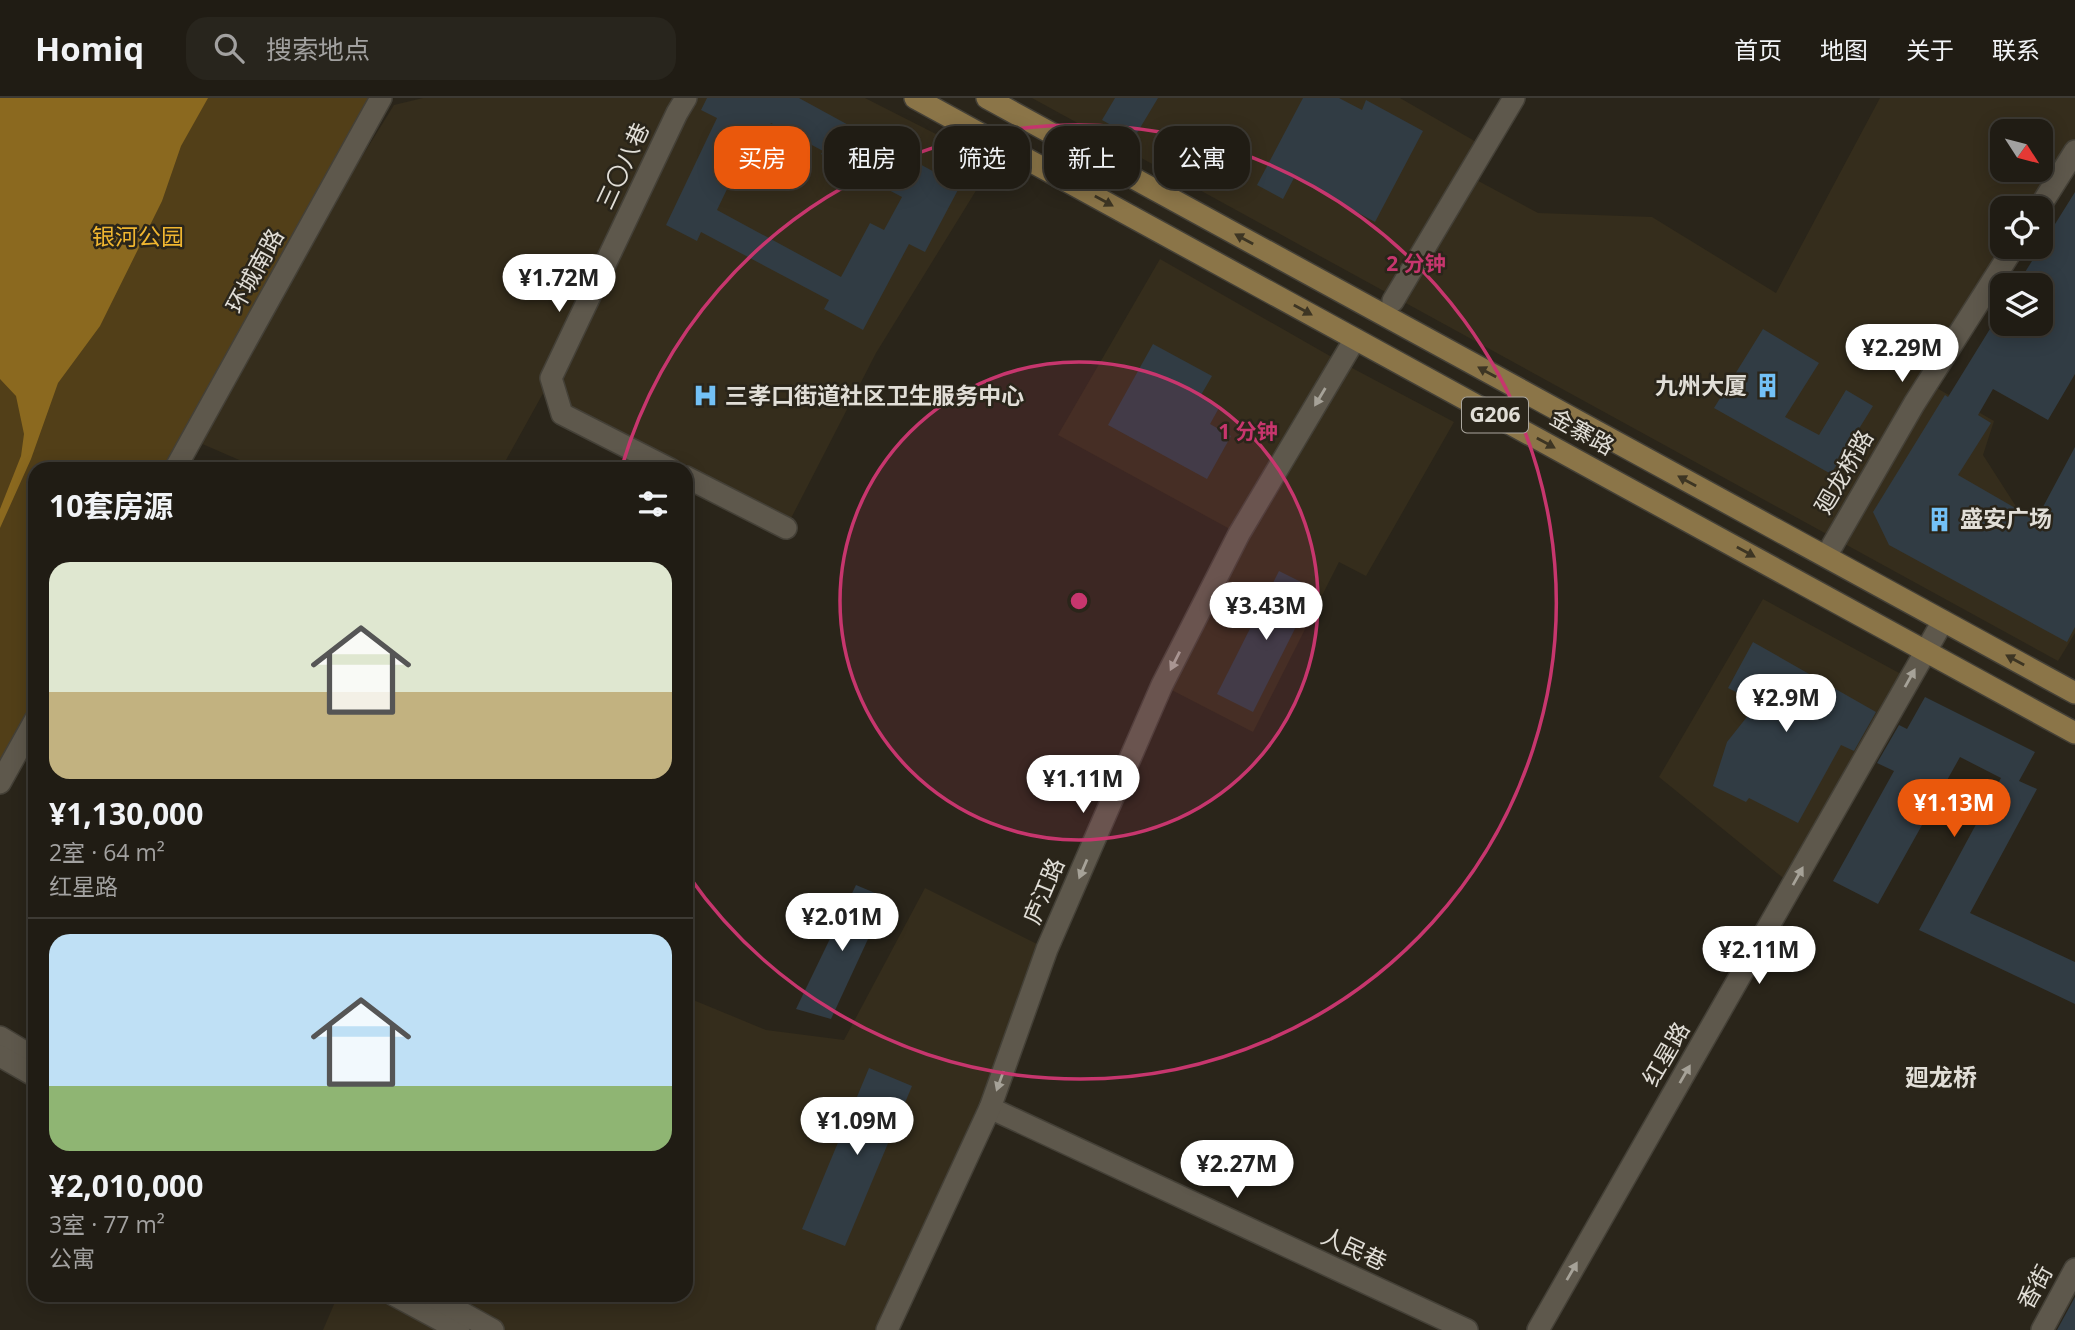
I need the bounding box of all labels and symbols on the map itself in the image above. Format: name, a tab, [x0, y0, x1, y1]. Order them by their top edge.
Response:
street label: 三〇八巷	[588, 117, 656, 214]
north arrow	[1990, 119, 2053, 182]
one-way arrow	[1094, 195, 1114, 207]
park label: 银河公园	[92, 220, 184, 252]
street label: 环城南路	[218, 223, 290, 319]
one-way arrow	[1235, 233, 1254, 245]
text: 2 分钟	[1386, 249, 1446, 277]
pin: ¥1.72M	[502, 254, 616, 314]
one-way arrow	[1294, 304, 1314, 316]
pin: ¥2.29M	[1845, 324, 1959, 384]
one-way arrow	[1477, 366, 1497, 377]
place label: 九州大厦	[1655, 369, 1747, 401]
building icon: 九州大厦	[1753, 372, 1781, 400]
place label: 三孝口街道社区卫生服务中心	[725, 379, 1024, 411]
hospital icon: 三孝口街道社区卫生服务中心	[691, 382, 719, 410]
one-way arrow	[1314, 388, 1327, 407]
road number: G206	[1462, 398, 1528, 432]
street label: 金寨路	[1545, 400, 1620, 462]
text: 1 分钟	[1218, 417, 1278, 445]
street label: 廻龙桥路	[1806, 424, 1880, 519]
one-way arrow	[1536, 437, 1556, 449]
one-way arrow	[1677, 475, 1696, 487]
place label: 盛安广场	[1960, 502, 2052, 534]
building icon: 盛安广场	[1926, 505, 1954, 533]
one-way arrow	[1736, 546, 1756, 558]
pin: ¥3.43M	[1209, 582, 1323, 642]
centre of rings	[1067, 589, 1091, 613]
one-way arrow	[1169, 651, 1180, 671]
one-way arrow	[2005, 654, 2025, 666]
one-way arrow	[1904, 668, 1916, 688]
pin: ¥2.9M	[1737, 674, 1835, 734]
pin: ¥1.11M	[1026, 756, 1140, 815]
pin: ¥1.13M	[1897, 780, 2011, 839]
street label: 庐江路	[1015, 853, 1071, 929]
one-way arrow	[1077, 858, 1088, 879]
one-way arrow	[1792, 867, 1804, 886]
pin: ¥2.01M	[785, 894, 899, 953]
pin: ¥2.11M	[1702, 926, 1816, 986]
street label: 红星路	[1634, 1016, 1696, 1091]
district label: 廻龙桥	[1905, 1060, 1977, 1093]
one-way arrow	[1679, 1064, 1691, 1083]
one-way arrow	[994, 1070, 1005, 1091]
pin: ¥1.09M	[800, 1098, 914, 1157]
pin: ¥2.27M	[1180, 1140, 1294, 1200]
street label: 人民巷	[1316, 1219, 1392, 1277]
street label: 香街	[2009, 1259, 2059, 1314]
one-way arrow	[1565, 1261, 1578, 1280]

